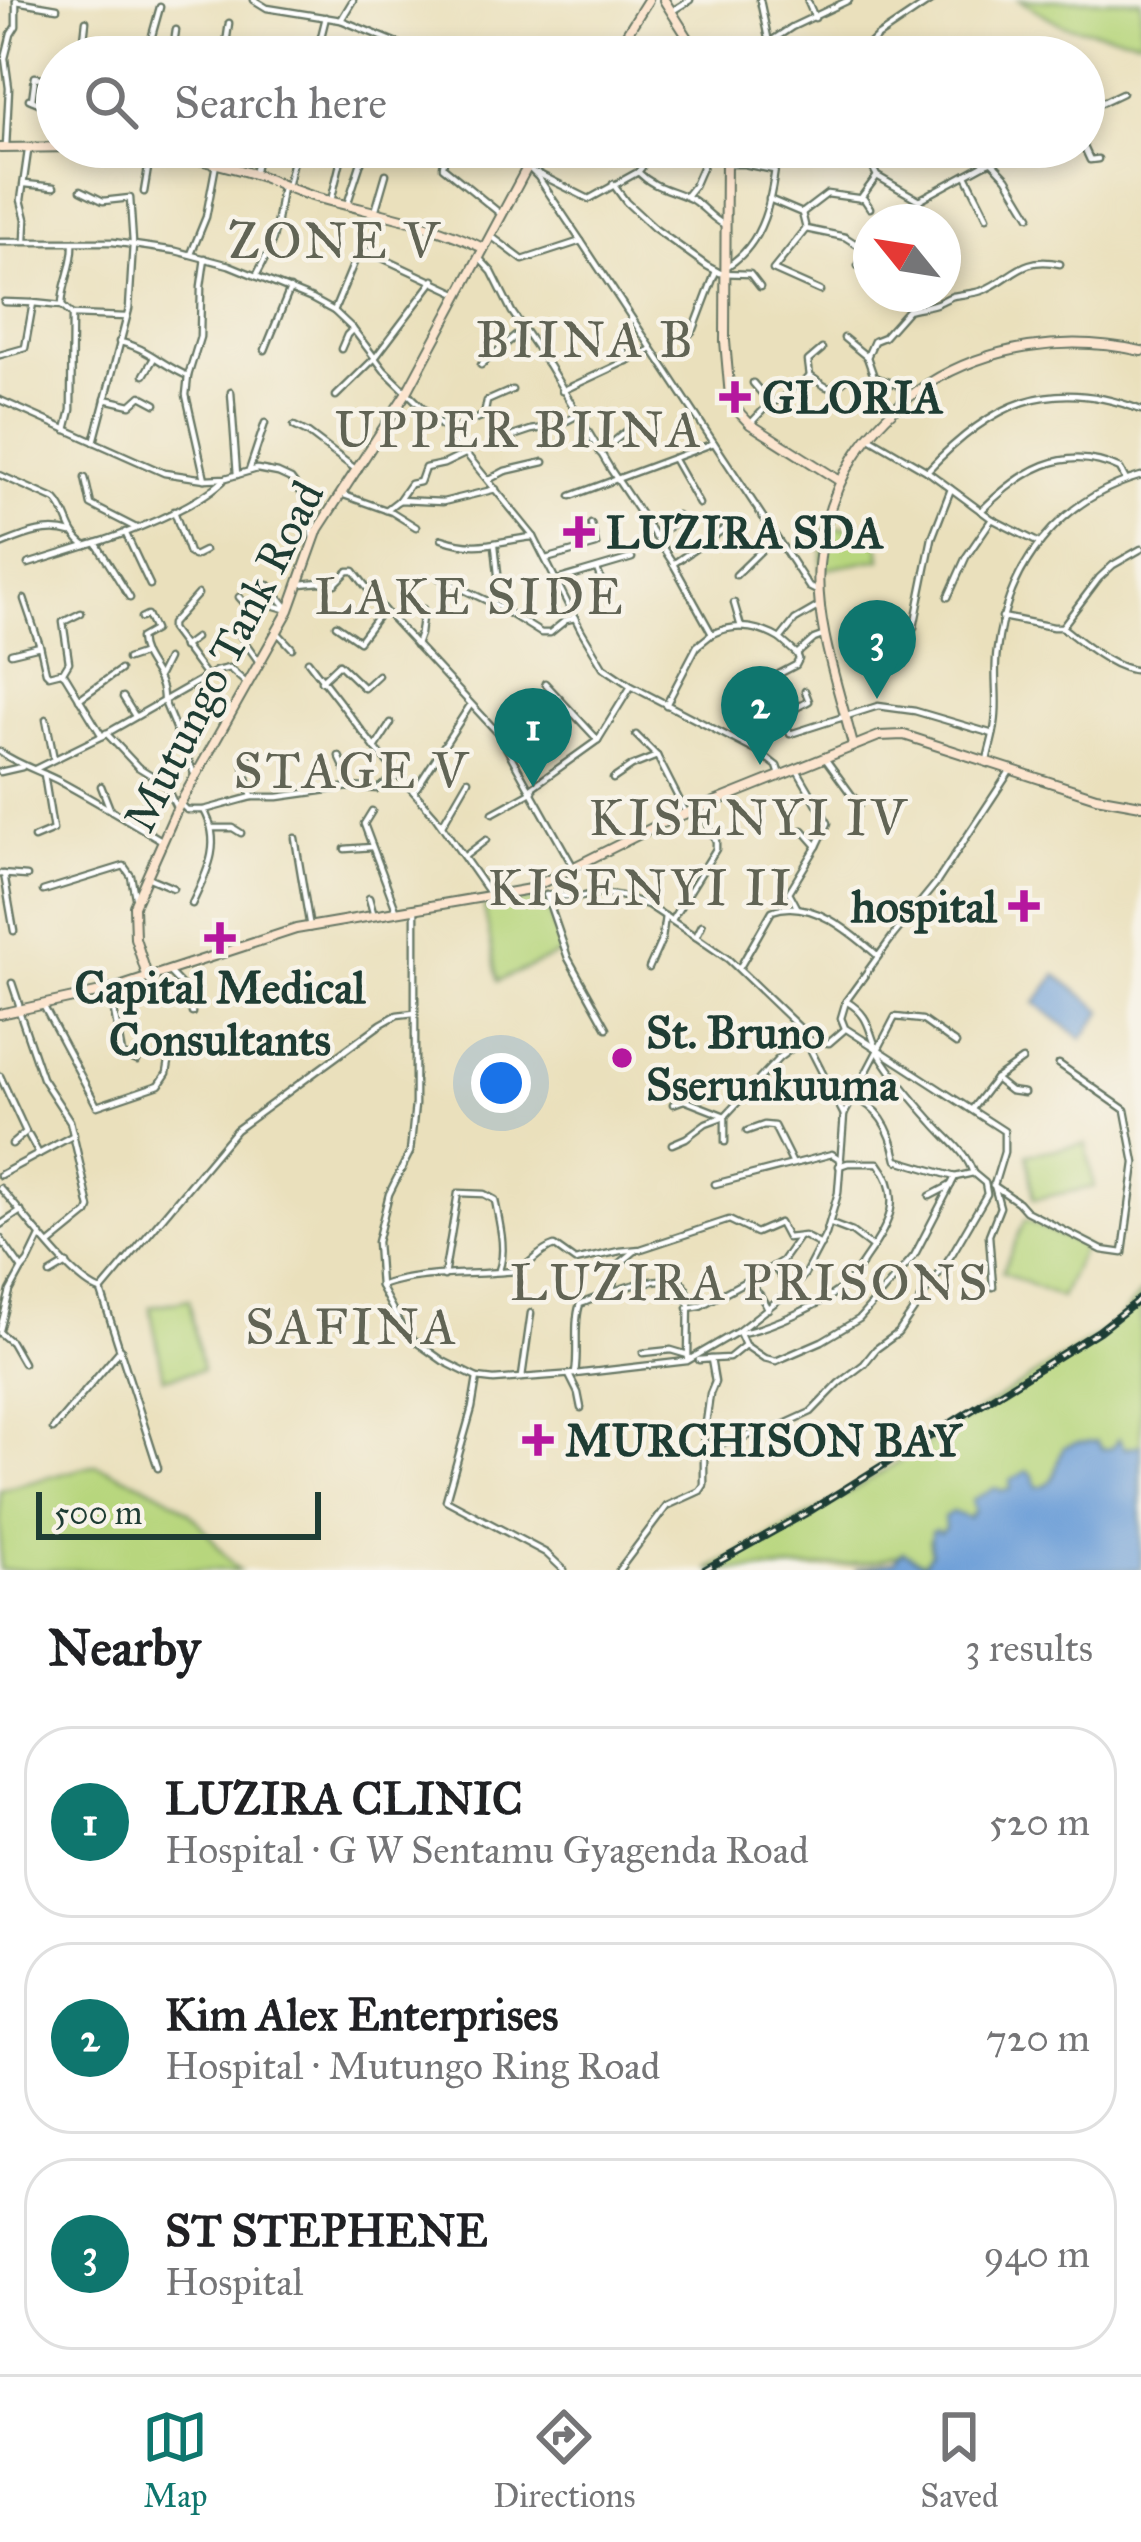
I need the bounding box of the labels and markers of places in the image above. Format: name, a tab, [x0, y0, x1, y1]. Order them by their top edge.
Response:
place label: GLORIA	[762, 370, 944, 425]
marker: GLORIA	[719, 381, 751, 413]
place label: LUZIRA SDA	[606, 505, 884, 560]
marker: LUZIRA SDA	[563, 516, 595, 548]
pin: 3	[838, 600, 916, 699]
pin: 2	[721, 666, 799, 765]
pin: 1	[494, 688, 572, 787]
place label: hospital	[850, 879, 998, 934]
marker: hospital	[1008, 890, 1040, 922]
marker: Capital Medical Consultants	[204, 922, 236, 954]
place label: Capital Medical Consultants	[75, 960, 366, 1067]
place label: St. Bruno Sserunkuuma	[646, 1005, 899, 1112]
marker: St. Bruno Sserunkuuma	[609, 1045, 635, 1071]
place label: MURCHISON BAY	[565, 1413, 964, 1468]
marker: MURCHISON BAY	[522, 1424, 554, 1456]

